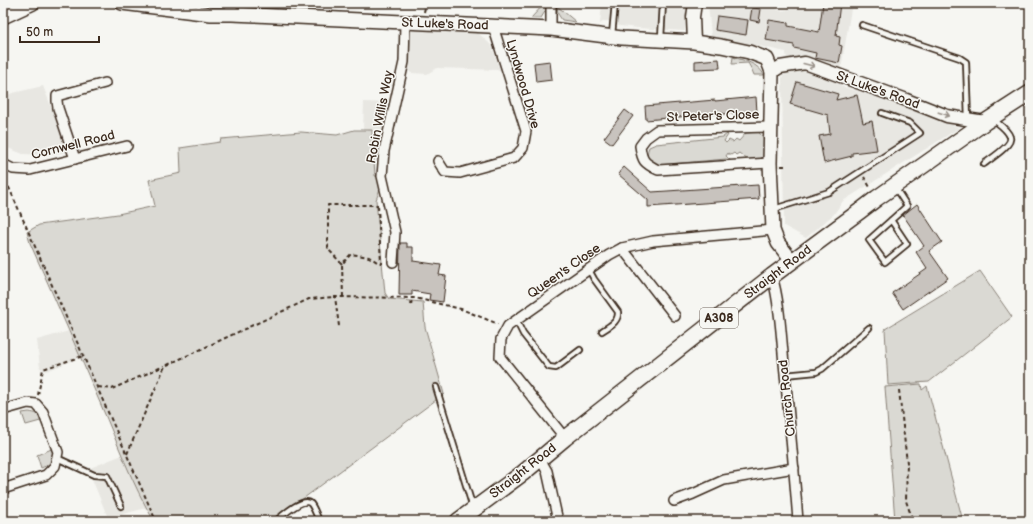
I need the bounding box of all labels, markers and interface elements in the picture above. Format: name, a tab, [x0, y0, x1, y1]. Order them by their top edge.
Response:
street label: St Luke's Road	[401, 14, 489, 34]
scale bar	[20, 18, 99, 44]
text: 50 m	[26, 25, 53, 40]
street label: Lyndwood Drive	[503, 38, 543, 131]
one-way arrow	[802, 62, 815, 69]
street label: St Luke's Road	[834, 68, 922, 112]
street label: Robin Willis Way	[363, 69, 397, 165]
street label: St Peter's Close	[666, 106, 760, 126]
one-way arrow	[937, 111, 950, 118]
street label: Cornwell Road	[30, 127, 116, 163]
street label: Queen's Close	[524, 240, 604, 302]
street label: Straight Road	[741, 241, 815, 303]
road number: A308	[700, 308, 738, 328]
street label: Church Road	[775, 359, 799, 437]
street label: Straight Road	[486, 440, 560, 502]

